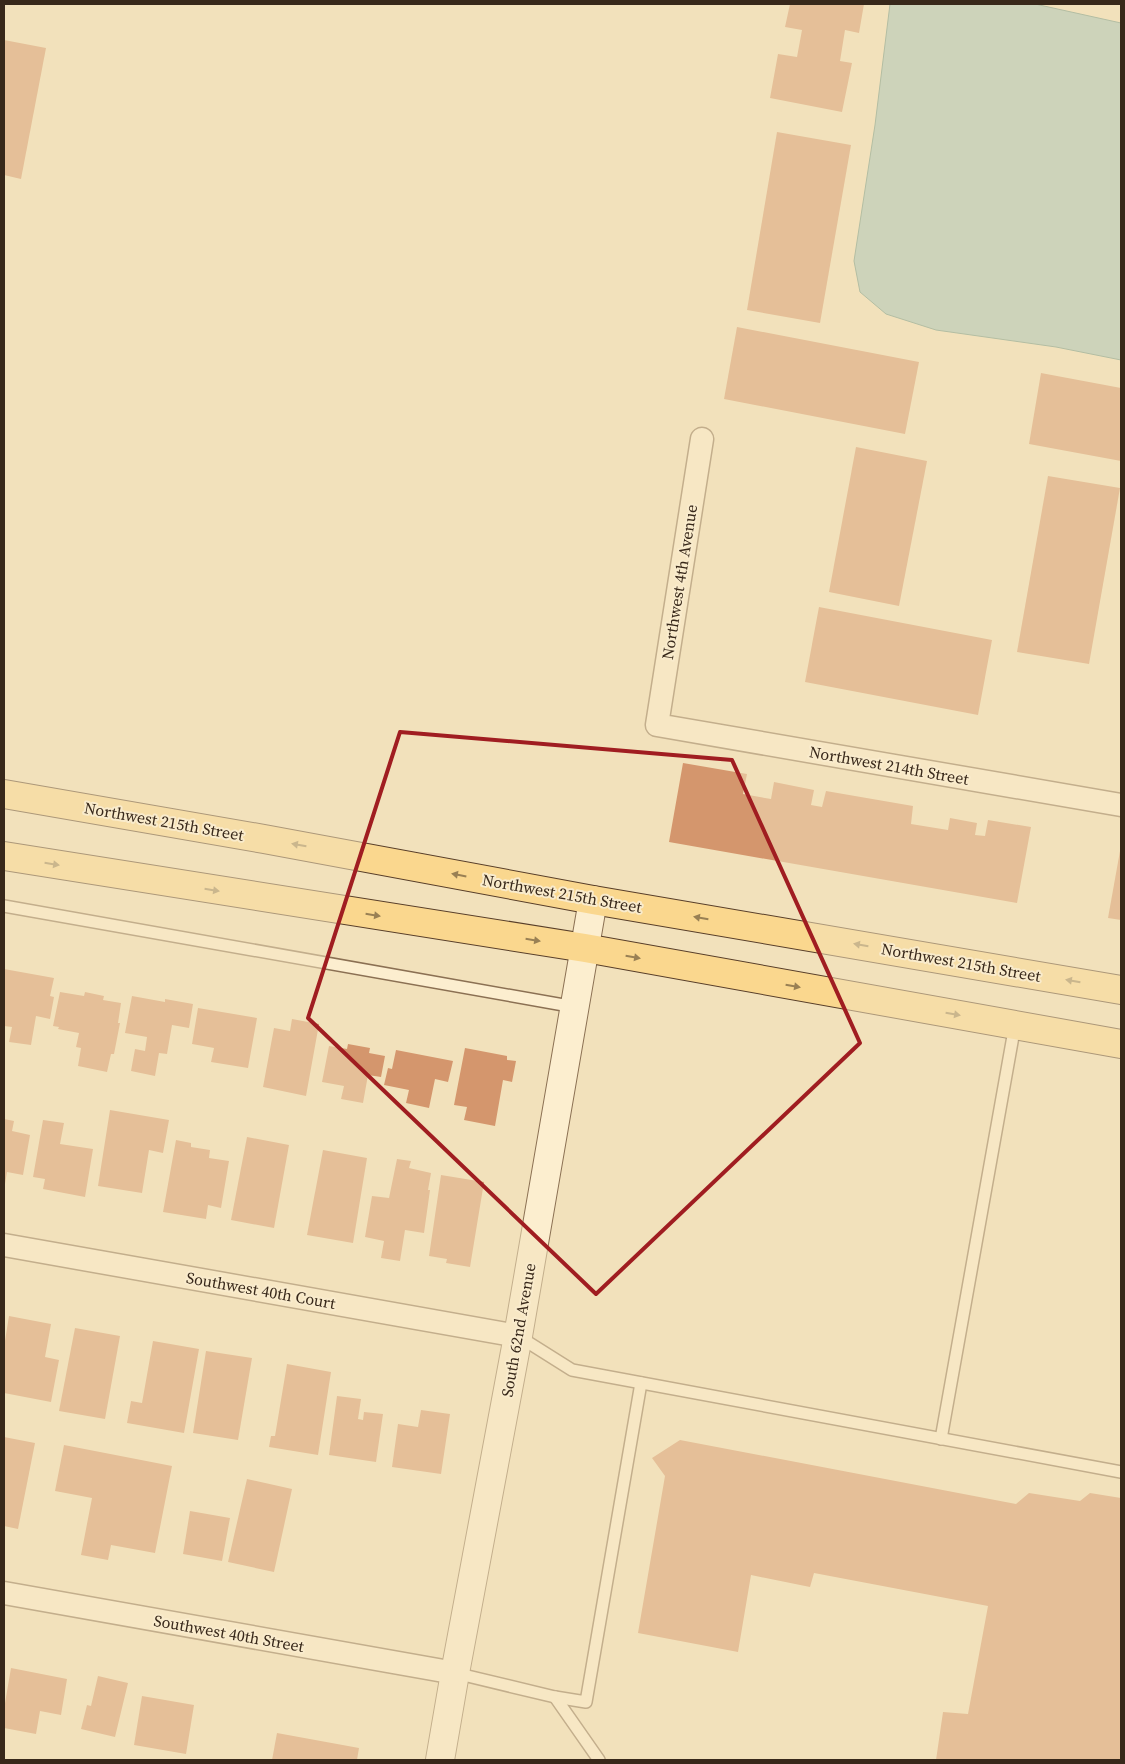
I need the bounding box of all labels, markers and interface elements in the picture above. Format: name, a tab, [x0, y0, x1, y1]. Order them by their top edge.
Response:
street label: Northwest 4th Avenue	[656, 503, 702, 661]
street label: Northwest 214th Street	[808, 740, 971, 790]
street label: Northwest 215th Street	[83, 796, 246, 846]
one-way arrow	[291, 841, 307, 849]
one-way arrow	[44, 861, 60, 869]
street label: Northwest 215th Street	[481, 868, 644, 918]
one-way arrow	[451, 870, 467, 878]
one-way arrow	[205, 887, 221, 895]
one-way arrow	[365, 912, 381, 920]
one-way arrow	[693, 914, 709, 922]
one-way arrow	[526, 937, 542, 945]
street label: Northwest 215th Street	[880, 937, 1043, 987]
one-way arrow	[853, 941, 869, 949]
one-way arrow	[625, 953, 641, 961]
one-way arrow	[1065, 977, 1081, 985]
one-way arrow	[785, 982, 801, 990]
one-way arrow	[945, 1011, 961, 1019]
street label: South 62nd Avenue	[495, 1261, 541, 1399]
street label: Southwest 40th Court	[185, 1266, 338, 1314]
street label: Southwest 40th Street	[152, 1609, 307, 1657]

